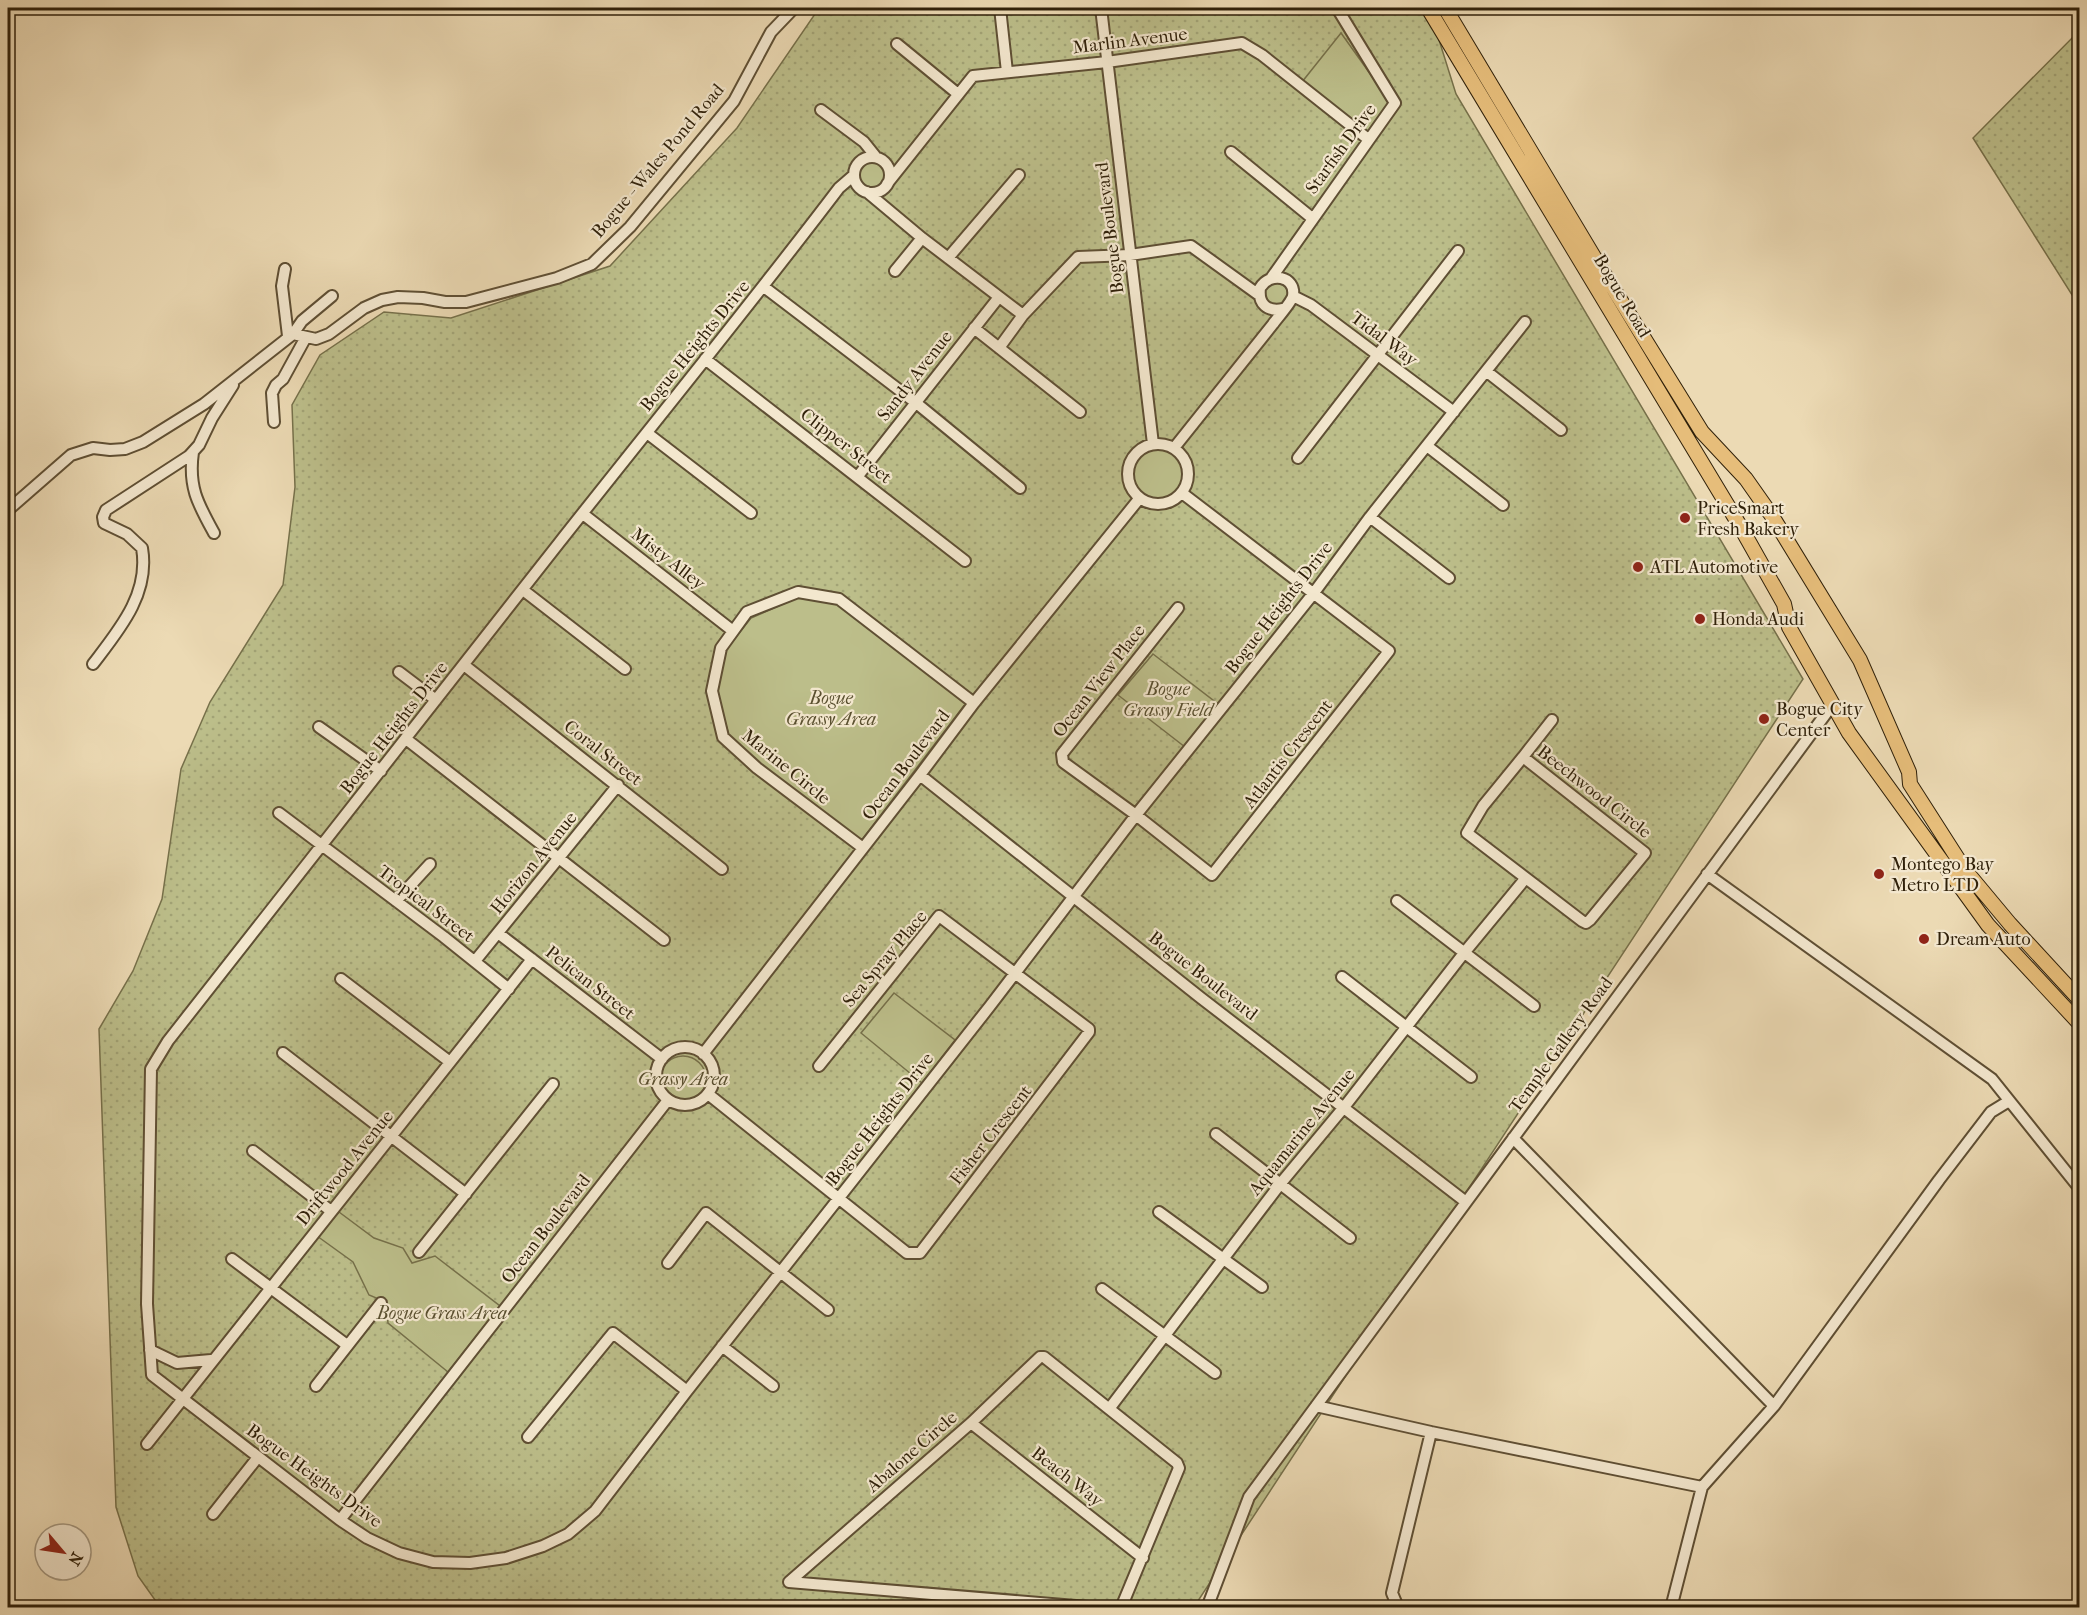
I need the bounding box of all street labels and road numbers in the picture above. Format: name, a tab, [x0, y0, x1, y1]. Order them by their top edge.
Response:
street label: Marlin Avenue	[1072, 24, 1188, 58]
street label: Bogue - Wales Pond Road	[587, 80, 729, 242]
street label: Starfish Drive	[1301, 100, 1381, 198]
street label: Bogue Boulevard	[1091, 161, 1128, 295]
street label: Bogue Road	[1589, 250, 1655, 342]
street label: Bogue Heights Drive	[636, 276, 754, 416]
street label: Tidal Way	[1347, 307, 1423, 372]
street label: Sandy Avenue	[873, 326, 957, 425]
street label: Clipper Street	[796, 404, 896, 488]
street label: Misty Alley	[627, 524, 710, 595]
street label: Bogue Heights Drive	[1221, 538, 1337, 678]
street label: Ocean View Place	[1048, 620, 1150, 742]
street label: Bogue Heights Drive	[336, 658, 452, 798]
street label: Atlantis Crescent	[1238, 695, 1337, 813]
street label: Ocean Boulevard	[858, 706, 954, 824]
street label: Coral Street	[560, 716, 647, 790]
street label: Marine Circle	[738, 725, 834, 809]
street label: Beechwood Circle	[1533, 741, 1655, 843]
street label: Horizon Avenue	[486, 808, 582, 918]
street label: Tropical Street	[374, 861, 479, 947]
street label: Sea Spray Place	[839, 906, 932, 1012]
street label: Bogue Boulevard	[1144, 927, 1262, 1025]
street label: Pelican Street	[541, 942, 639, 1025]
street label: Temple Gallery Road	[1505, 973, 1617, 1117]
street label: Bogue Heights Drive	[822, 1049, 938, 1189]
street label: Aquamarine Avenue	[1244, 1064, 1360, 1200]
street label: Fisher Crescent	[946, 1081, 1037, 1189]
street label: Driftwood Avenue	[292, 1106, 398, 1230]
street label: Ocean Boulevard	[497, 1170, 595, 1288]
street label: Abalone Circle	[862, 1407, 962, 1498]
street label: Bogue Heights Drive	[242, 1420, 386, 1532]
street label: Beach Way	[1027, 1443, 1108, 1512]

